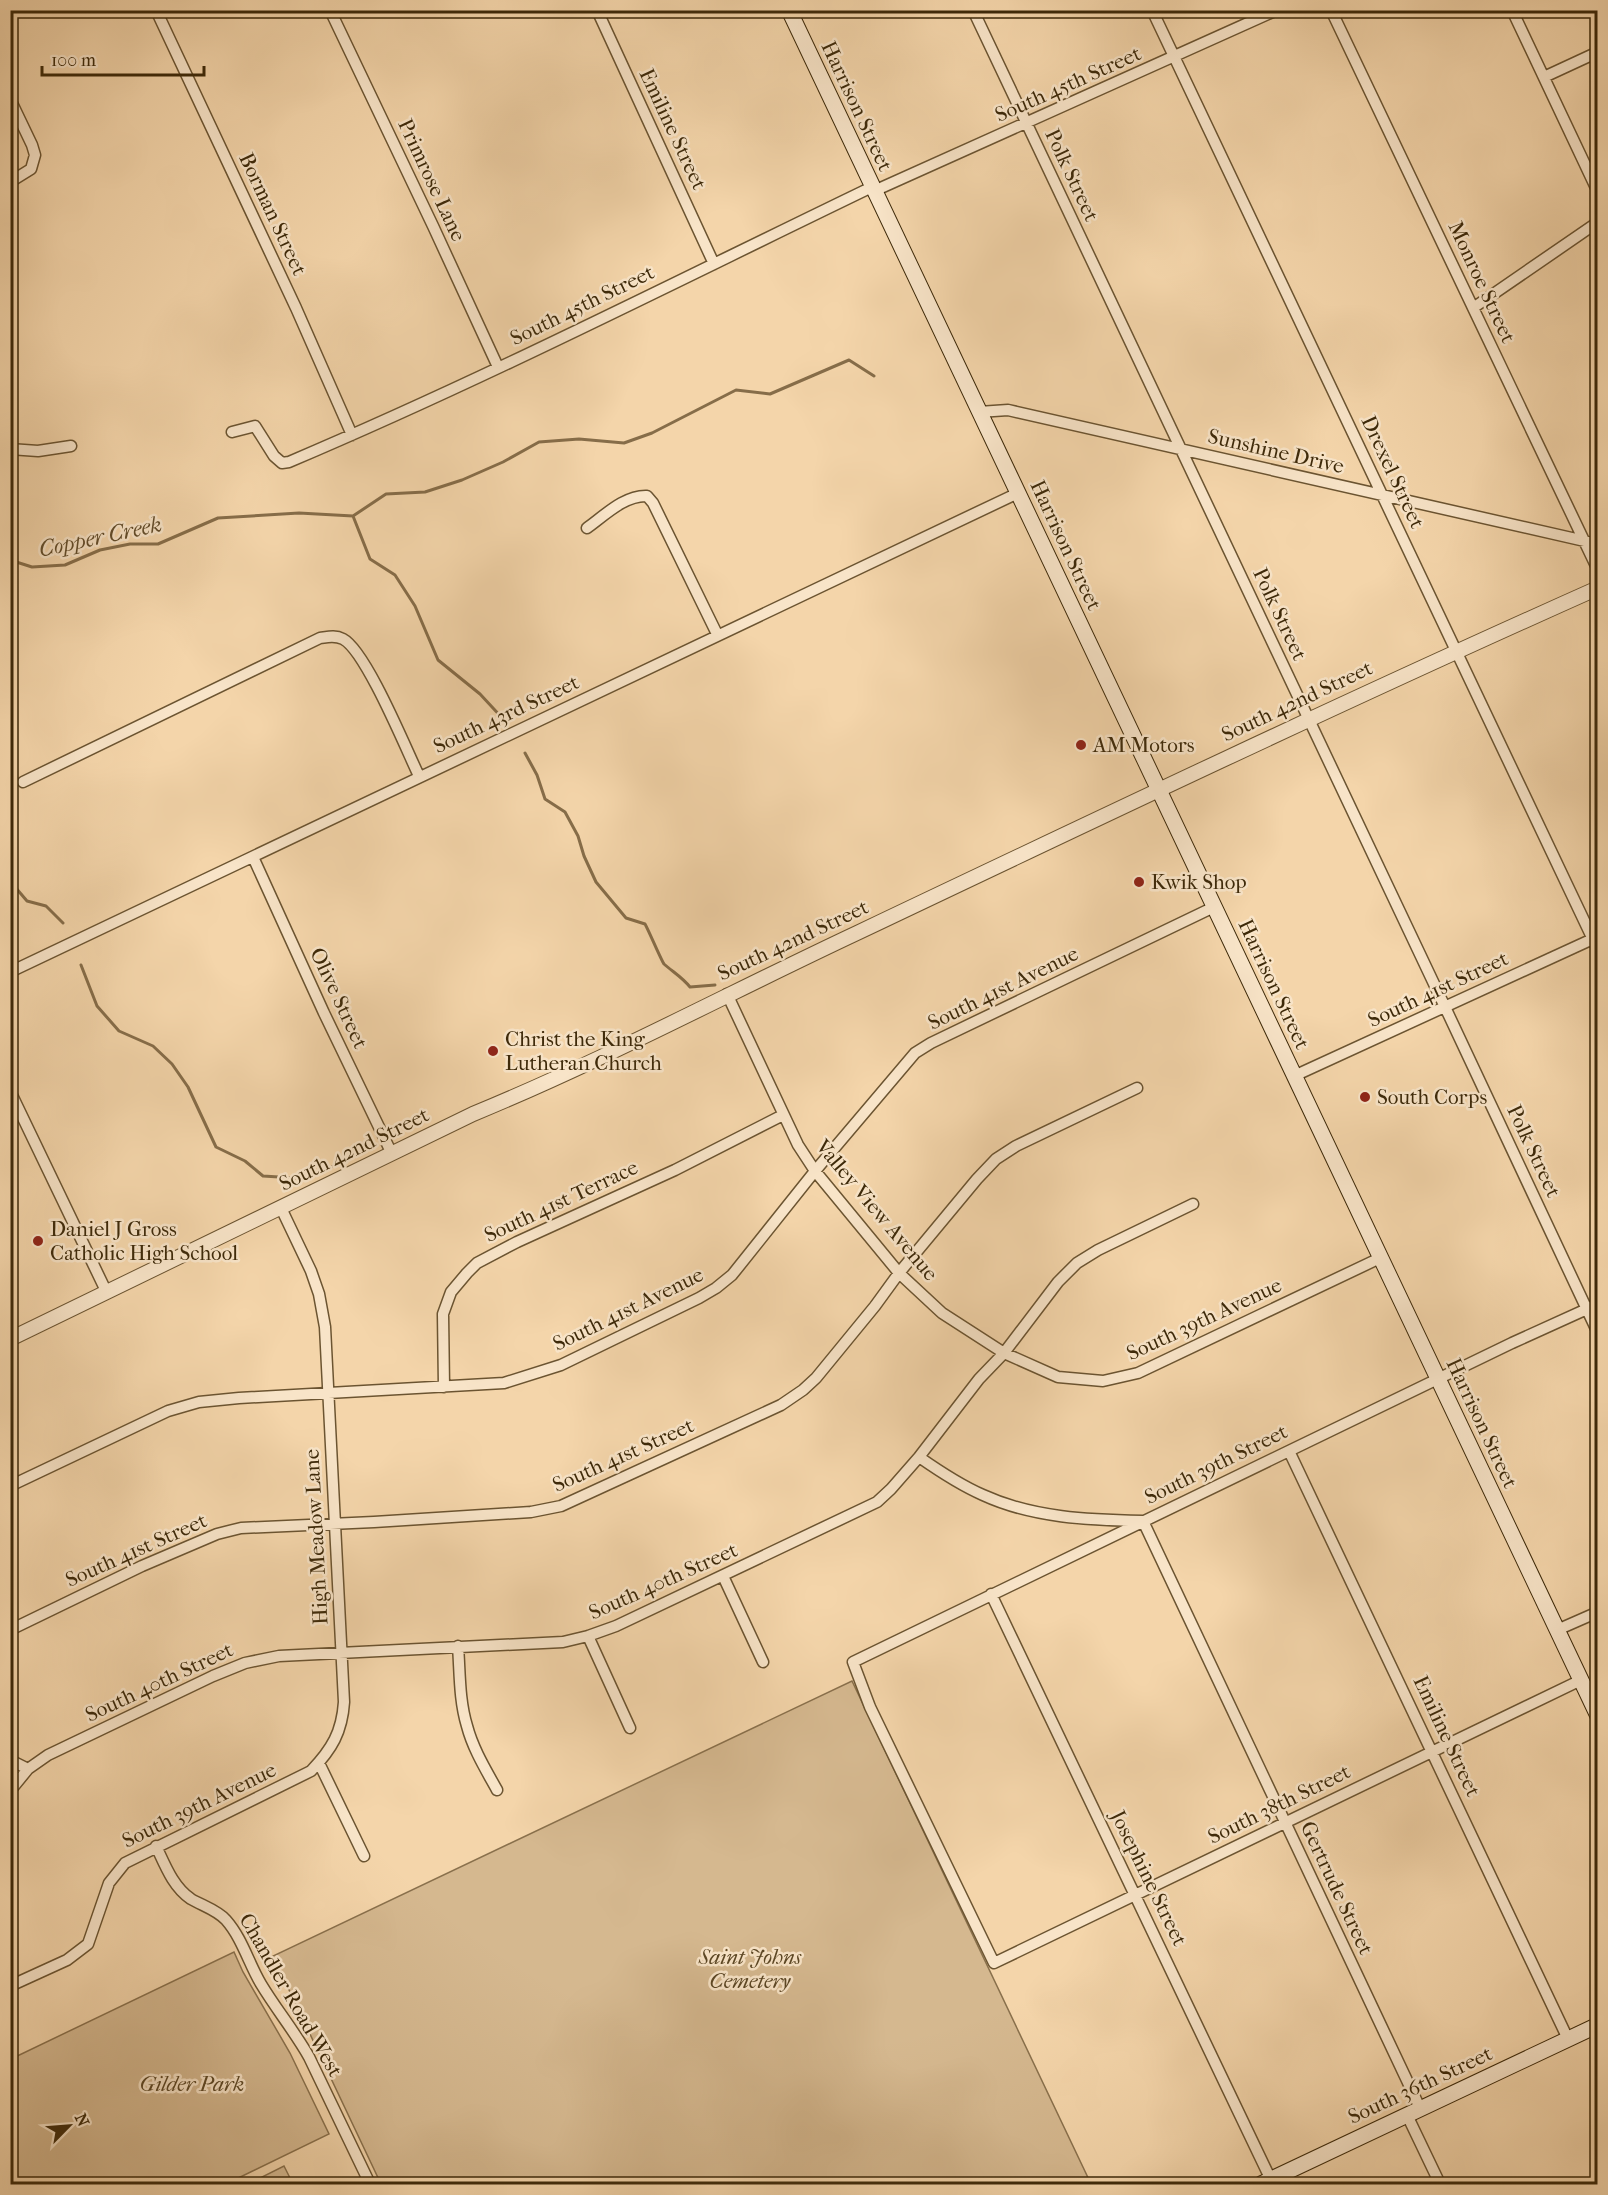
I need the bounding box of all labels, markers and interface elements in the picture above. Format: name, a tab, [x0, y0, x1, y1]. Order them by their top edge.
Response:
street label: Harrison Street	[816, 37, 898, 175]
scale bar	[42, 39, 204, 77]
street label: South 45th Street	[991, 41, 1145, 127]
text: 100 m	[51, 50, 96, 71]
street label: Emiline Street	[634, 65, 712, 194]
street label: Primrose Lane	[393, 115, 471, 245]
street label: Polk Street	[1040, 125, 1104, 225]
street label: Borman Street	[234, 149, 312, 280]
street label: Monroe Street	[1443, 217, 1521, 347]
street label: South 45th Street	[506, 260, 658, 350]
street label: Drexel Street	[1356, 412, 1430, 533]
street label: Sunshine Drive	[1206, 424, 1346, 478]
street label: Harrison Street	[1025, 476, 1107, 614]
water label: Copper Creek	[36, 511, 164, 563]
street label: Polk Street	[1248, 564, 1312, 664]
street label: South 42nd Street	[1218, 655, 1377, 746]
street label: South 43rd Street	[429, 670, 583, 758]
place label: AM Motors	[1092, 733, 1195, 757]
marker: AM Motors	[1074, 738, 1088, 752]
place label: Kwik Shop	[1151, 870, 1247, 894]
marker: Kwik Shop	[1132, 875, 1146, 889]
street label: South 42nd Street	[714, 894, 873, 985]
street label: Harrison Street	[1233, 915, 1315, 1053]
street label: South 41st Avenue	[924, 941, 1082, 1035]
street label: Olive Street	[305, 944, 373, 1053]
street label: South 41st Street	[1364, 946, 1512, 1032]
place label: Christ the King Lutheran Church	[505, 1027, 662, 1075]
marker: Christ the King Lutheran Church	[486, 1044, 500, 1058]
place label: South Corps	[1377, 1085, 1487, 1109]
marker: South Corps	[1358, 1090, 1372, 1104]
street label: Polk Street	[1502, 1101, 1566, 1201]
street label: South 42nd Street	[275, 1102, 433, 1196]
street label: Valley View Avenue	[810, 1134, 943, 1286]
street label: South 41st Terrace	[480, 1155, 642, 1247]
place label: Daniel J Gross Catholic High School	[50, 1217, 238, 1265]
marker: Daniel J Gross Catholic High School	[31, 1234, 45, 1248]
street label: South 41st Avenue	[549, 1262, 707, 1356]
street label: South 39th Avenue	[1123, 1273, 1285, 1365]
street label: Harrison Street	[1441, 1354, 1523, 1492]
street label: South 41st Street	[549, 1413, 698, 1497]
street label: South 39th Street	[1141, 1419, 1292, 1509]
street label: High Meadow Lane	[299, 1448, 333, 1626]
street label: South 41st Street	[62, 1508, 211, 1592]
street label: South 40th Street	[585, 1537, 741, 1625]
street label: South 40th Street	[81, 1637, 237, 1727]
street label: Emiline Street	[1408, 1672, 1486, 1801]
street label: South 39th Avenue	[118, 1757, 280, 1853]
street label: South 38th Street	[1204, 1759, 1354, 1849]
street label: Josephine Street	[1105, 1804, 1192, 1950]
street label: Gertrude Street	[1296, 1818, 1379, 1959]
street label: Chandler Road West	[234, 1909, 348, 2081]
park label: Saint Johns Cemetery	[698, 1945, 802, 1993]
street label: South 36th Street	[1344, 2041, 1496, 2129]
park label: Gilder Park	[140, 2072, 244, 2096]
north arrow	[39, 2096, 99, 2156]
text: N	[71, 2110, 94, 2130]

